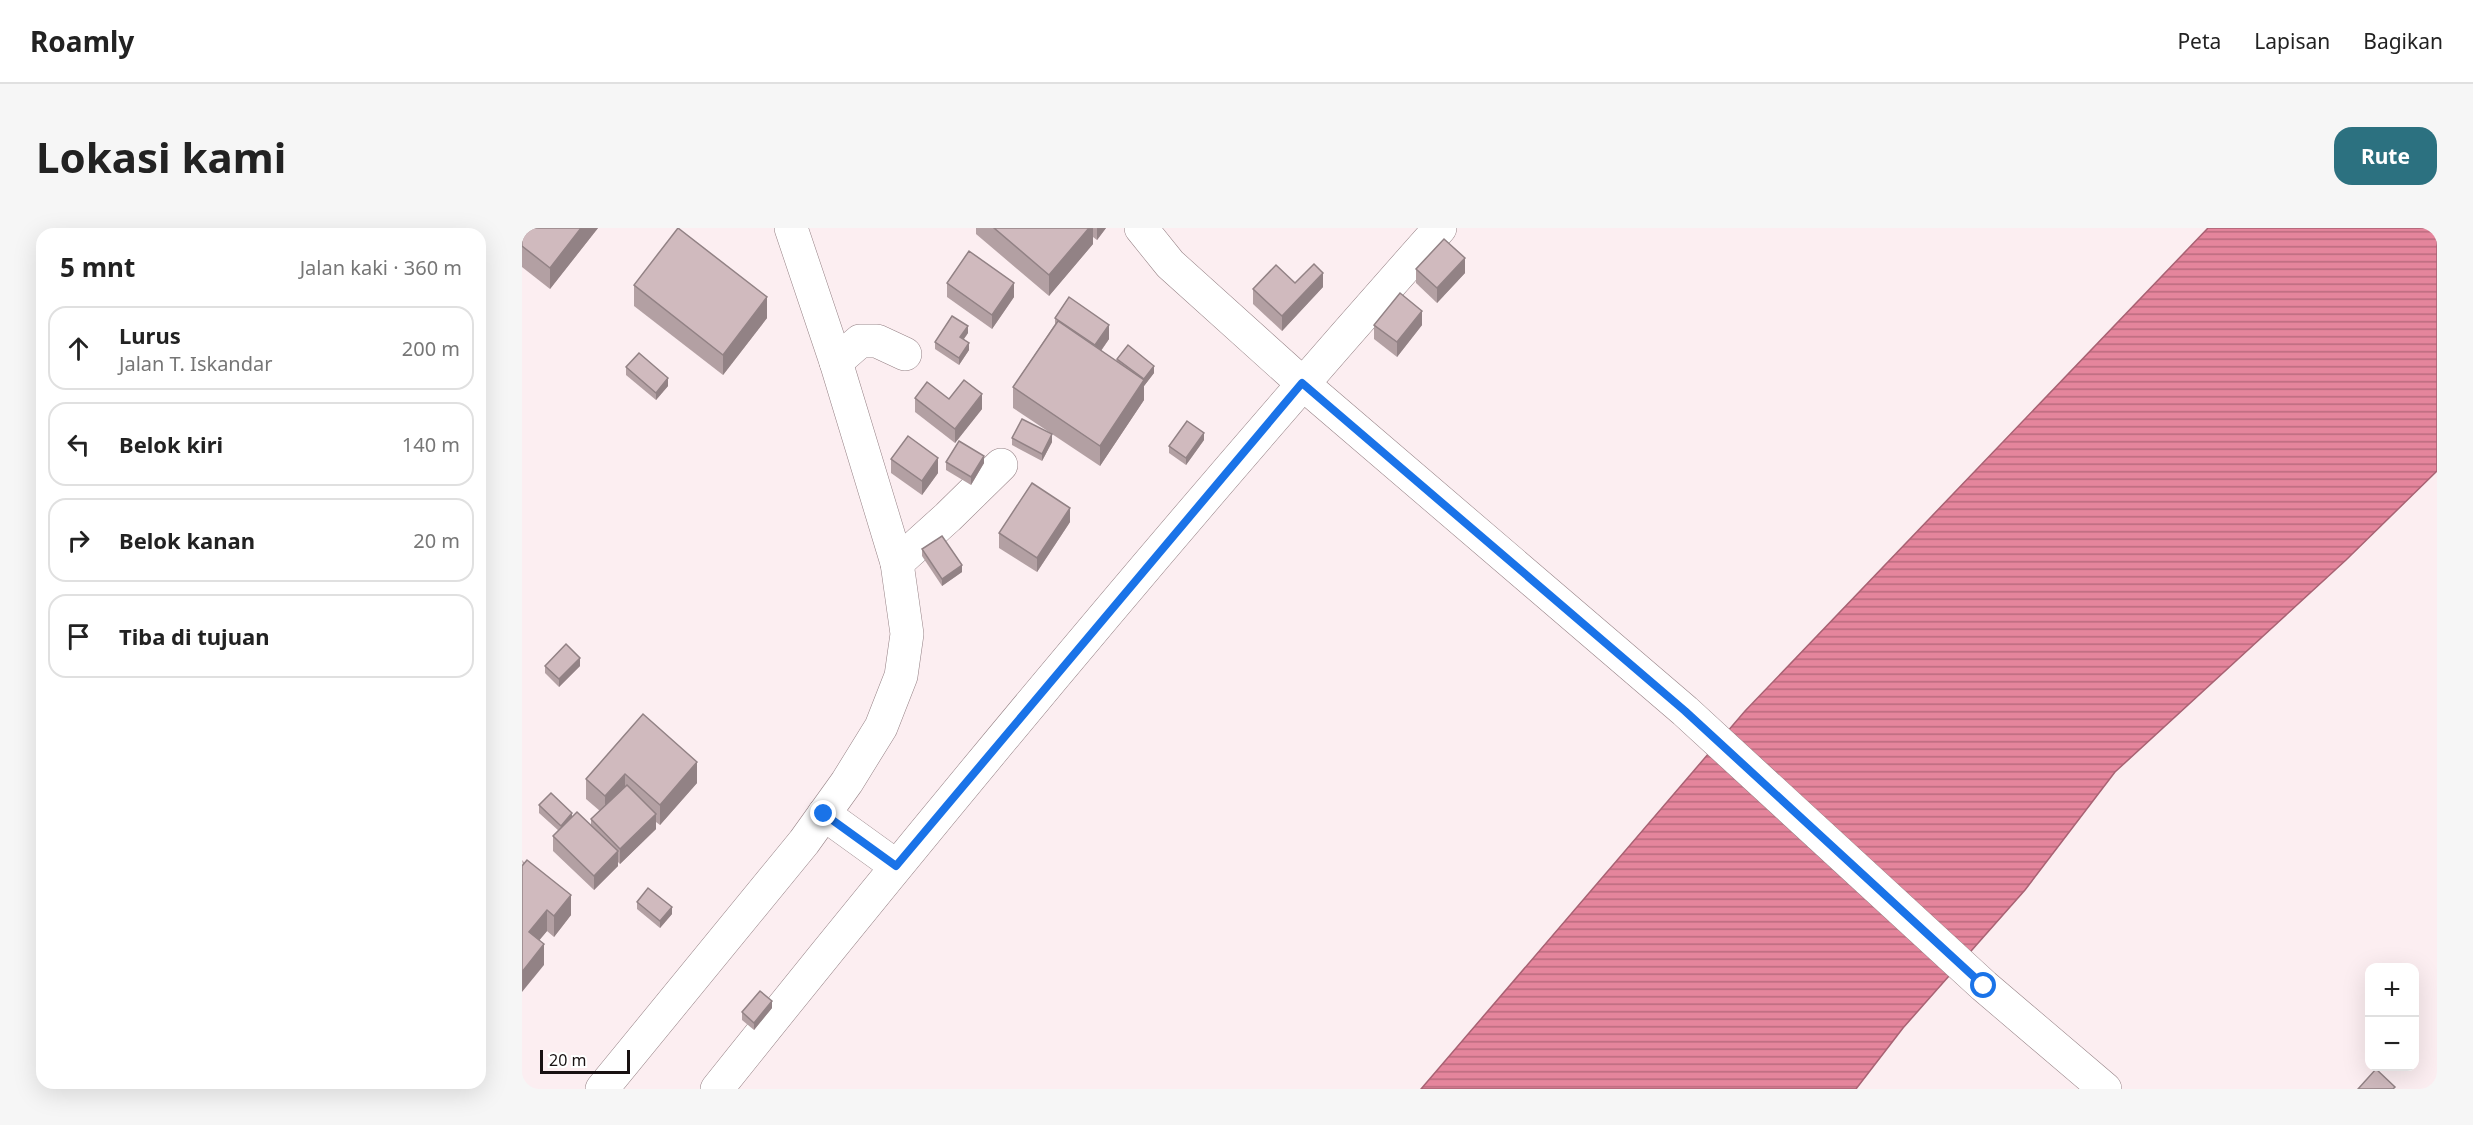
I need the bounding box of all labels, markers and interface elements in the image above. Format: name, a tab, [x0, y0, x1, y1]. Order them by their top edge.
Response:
text: Roamly	[30, 22, 134, 60]
text: Peta	[2177, 27, 2221, 55]
text: Lapisan	[2254, 27, 2330, 55]
text: Bagikan	[2363, 27, 2443, 55]
button: Rute	[2334, 127, 2437, 185]
text: Lokasi kami	[36, 128, 286, 185]
text: 5 mnt	[60, 249, 135, 285]
text: Jalan kaki · 360 m	[300, 254, 462, 281]
text: Lurus	[119, 320, 181, 350]
icon: ahead	[62, 332, 95, 365]
text: 200 m	[402, 335, 460, 362]
text: Jalan T. Iskandar	[119, 350, 273, 377]
icon: left	[62, 428, 95, 461]
text: Belok kiri	[119, 429, 223, 459]
text: 140 m	[402, 431, 460, 458]
icon: right	[62, 524, 95, 557]
text: Belok kanan	[119, 525, 255, 555]
text: 20 m	[413, 527, 460, 554]
icon: arrive	[62, 620, 95, 653]
text: Tiba di tujuan	[119, 621, 269, 651]
route end	[810, 800, 836, 826]
map controls	[2365, 963, 2419, 1071]
button: +	[2365, 963, 2419, 1017]
route start	[1970, 972, 1996, 998]
button: −	[2365, 1017, 2419, 1071]
scale bar	[540, 1047, 630, 1074]
text: 20 m	[549, 1049, 586, 1071]

